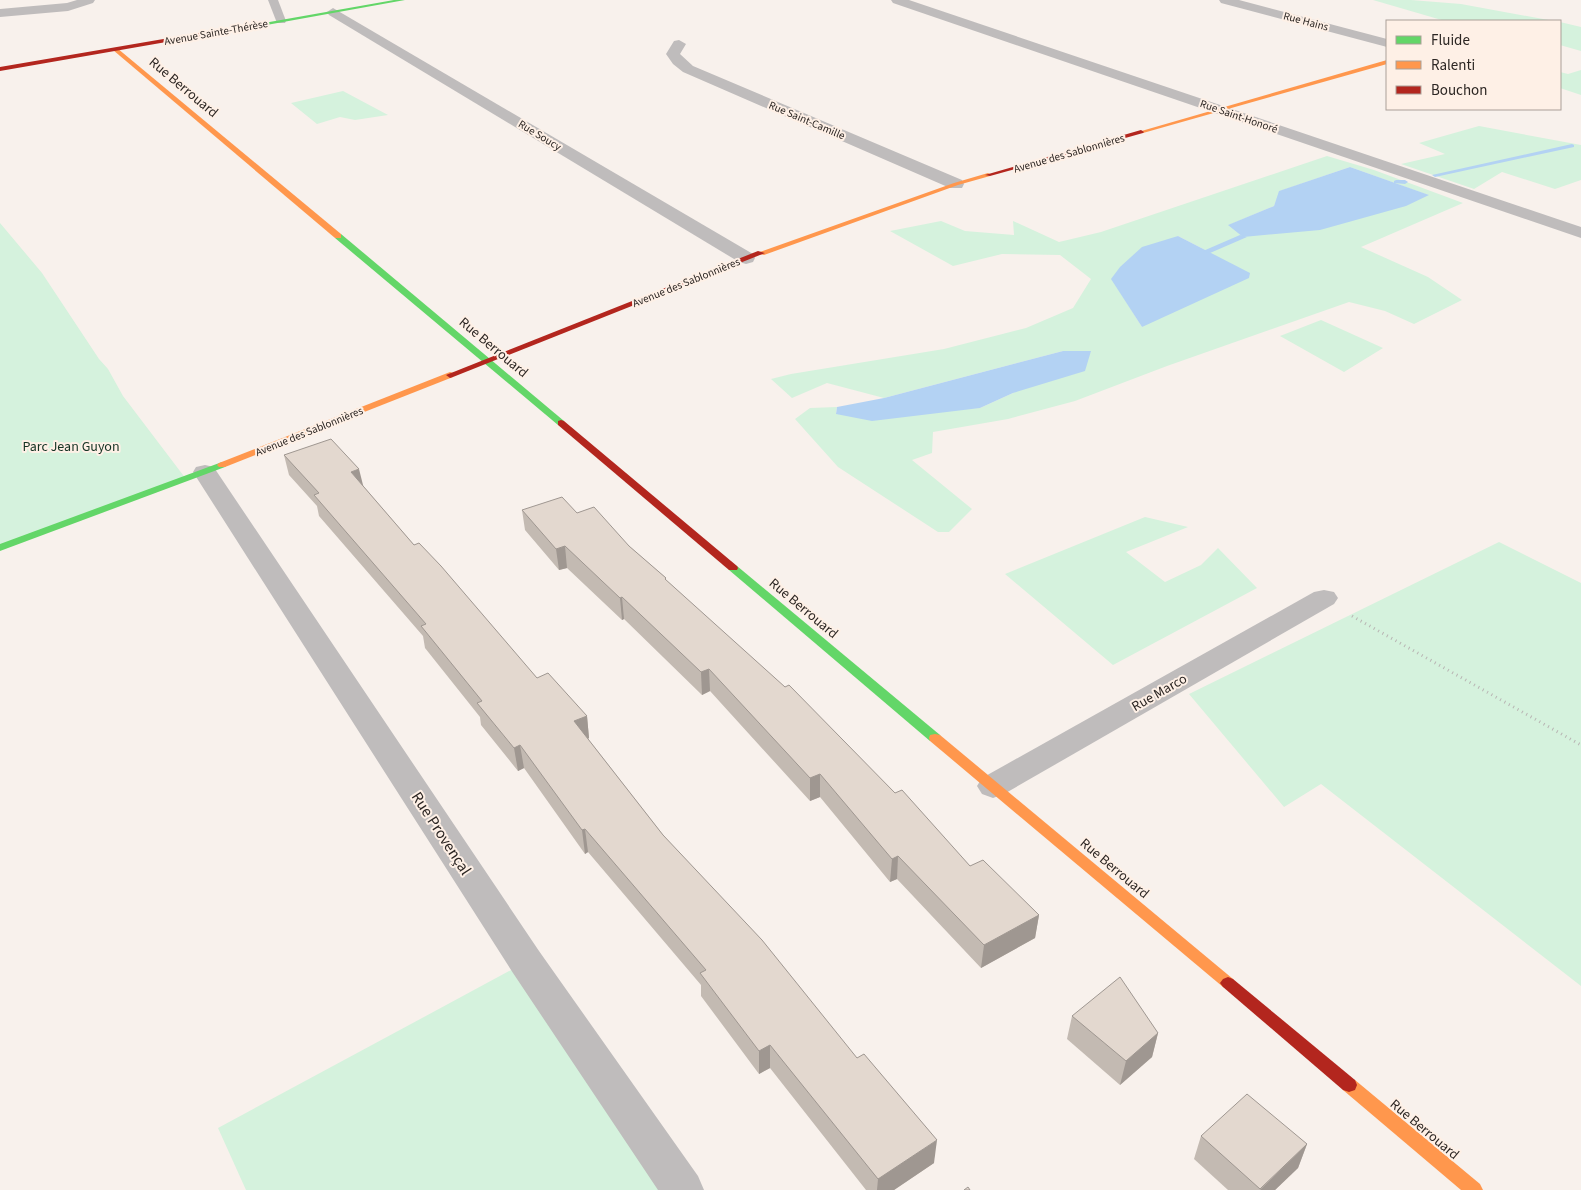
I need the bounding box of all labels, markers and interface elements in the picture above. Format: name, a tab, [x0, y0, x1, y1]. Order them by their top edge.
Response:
street label: Rue Hains	[1282, 8, 1330, 35]
street label: Avenue Sainte-Thérèse	[163, 16, 270, 49]
legend	[1386, 20, 1561, 110]
text: Fluide	[1431, 30, 1470, 51]
street label: Rue Berrouard	[144, 53, 222, 123]
text: Ralenti	[1431, 55, 1475, 76]
text: Bouchon	[1431, 80, 1487, 101]
street label: Rue Saint-Honoré	[1198, 96, 1280, 137]
street label: Rue Saint-Camille	[766, 98, 848, 144]
street label: Rue Soucy	[515, 117, 564, 154]
street label: Avenue des Sablonnières	[1012, 130, 1127, 177]
street label: Avenue des Sablonnières	[630, 254, 743, 311]
street label: Rue Berrouard	[454, 313, 532, 383]
street label: Avenue des Sablonnières	[253, 403, 366, 460]
park label: Parc Jean Guyon	[22, 437, 120, 457]
street label: Rue Berrouard	[764, 574, 842, 644]
street label: Rue Marco	[1128, 669, 1191, 717]
street label: Rue Provençal	[406, 788, 476, 880]
street label: Rue Berrouard	[1075, 834, 1153, 904]
street label: Rue Berrouard	[1385, 1095, 1463, 1165]

